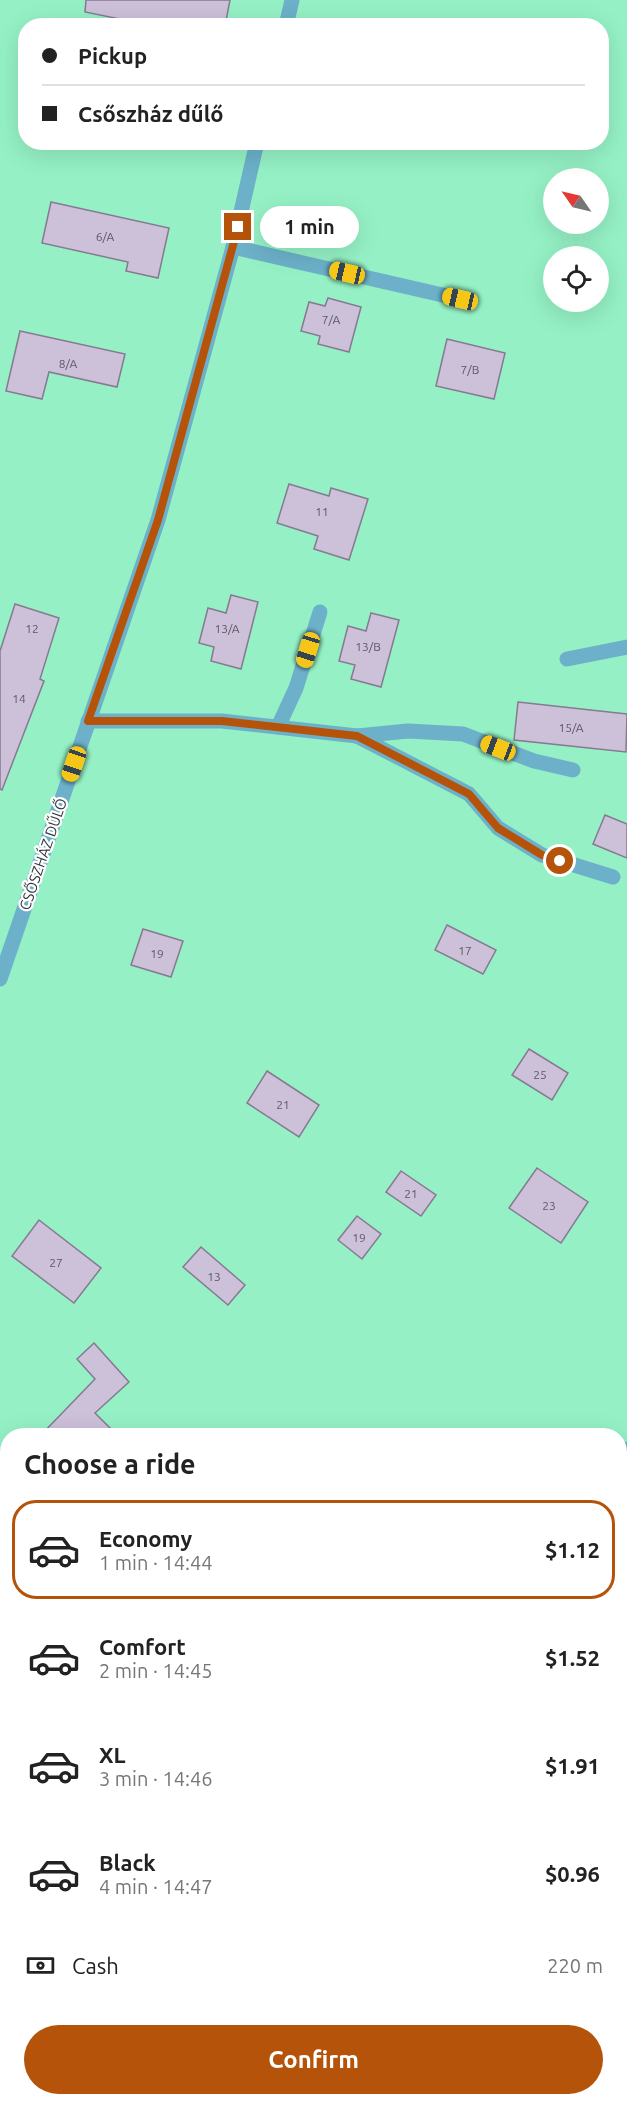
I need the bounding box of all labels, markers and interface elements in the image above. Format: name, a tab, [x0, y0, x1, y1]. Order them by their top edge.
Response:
text: Pickup	[78, 43, 147, 68]
text: Csőszház dűlő	[78, 101, 224, 126]
north arrow	[543, 168, 609, 234]
map controls	[543, 168, 609, 312]
callout: 1 min	[259, 206, 358, 248]
route end	[224, 213, 251, 240]
text: 1 min	[284, 215, 335, 238]
house number: 6/A	[96, 230, 114, 243]
button: locate	[543, 246, 609, 312]
car	[327, 260, 367, 286]
car	[440, 286, 480, 312]
house number: 7/A	[322, 313, 340, 326]
house number: 8/A	[59, 357, 77, 370]
house number: 7/B	[461, 363, 479, 376]
house number: 11	[315, 505, 329, 518]
house number: 12	[25, 622, 39, 635]
house number: 13/A	[214, 622, 240, 635]
car	[294, 630, 322, 670]
house number: 13/B	[355, 640, 381, 653]
house number: 14	[12, 692, 26, 705]
house number: 15/A	[558, 721, 584, 734]
car	[478, 733, 518, 763]
car	[60, 744, 88, 784]
street label: CSŐSZHÁZ DŰLŐ	[16, 796, 70, 912]
route start	[546, 847, 573, 874]
house number: 17	[458, 944, 472, 957]
house number: 19	[150, 947, 164, 960]
house number: 25	[533, 1068, 547, 1081]
house number: 21	[276, 1098, 290, 1111]
house number: 21	[404, 1187, 418, 1200]
house number: 23	[542, 1199, 556, 1212]
house number: 19	[352, 1231, 366, 1244]
house number: 27	[49, 1256, 63, 1269]
house number: 13	[207, 1270, 221, 1283]
text: Choose a ride	[24, 1449, 196, 1479]
icon: car	[27, 1523, 81, 1577]
text: Economy	[99, 1526, 192, 1551]
text: $1.12	[545, 1537, 600, 1562]
text: 1 min · 14:44	[99, 1551, 213, 1574]
icon: car	[27, 1631, 81, 1685]
text: Comfort	[99, 1634, 186, 1659]
text: $1.52	[545, 1645, 600, 1670]
text: 2 min · 14:45	[99, 1659, 213, 1682]
icon: car	[27, 1739, 81, 1793]
text: XL	[99, 1742, 126, 1767]
text: $1.91	[545, 1753, 600, 1778]
text: 3 min · 14:46	[99, 1767, 213, 1790]
icon: car	[27, 1847, 81, 1901]
text: Black	[99, 1850, 156, 1875]
text: $0.96	[545, 1861, 600, 1886]
text: 4 min · 14:47	[99, 1875, 213, 1898]
icon: cash	[24, 1949, 57, 1982]
text: Cash	[72, 1953, 119, 1978]
text: 220 m	[547, 1954, 603, 1977]
button: Confirm	[24, 2025, 603, 2094]

